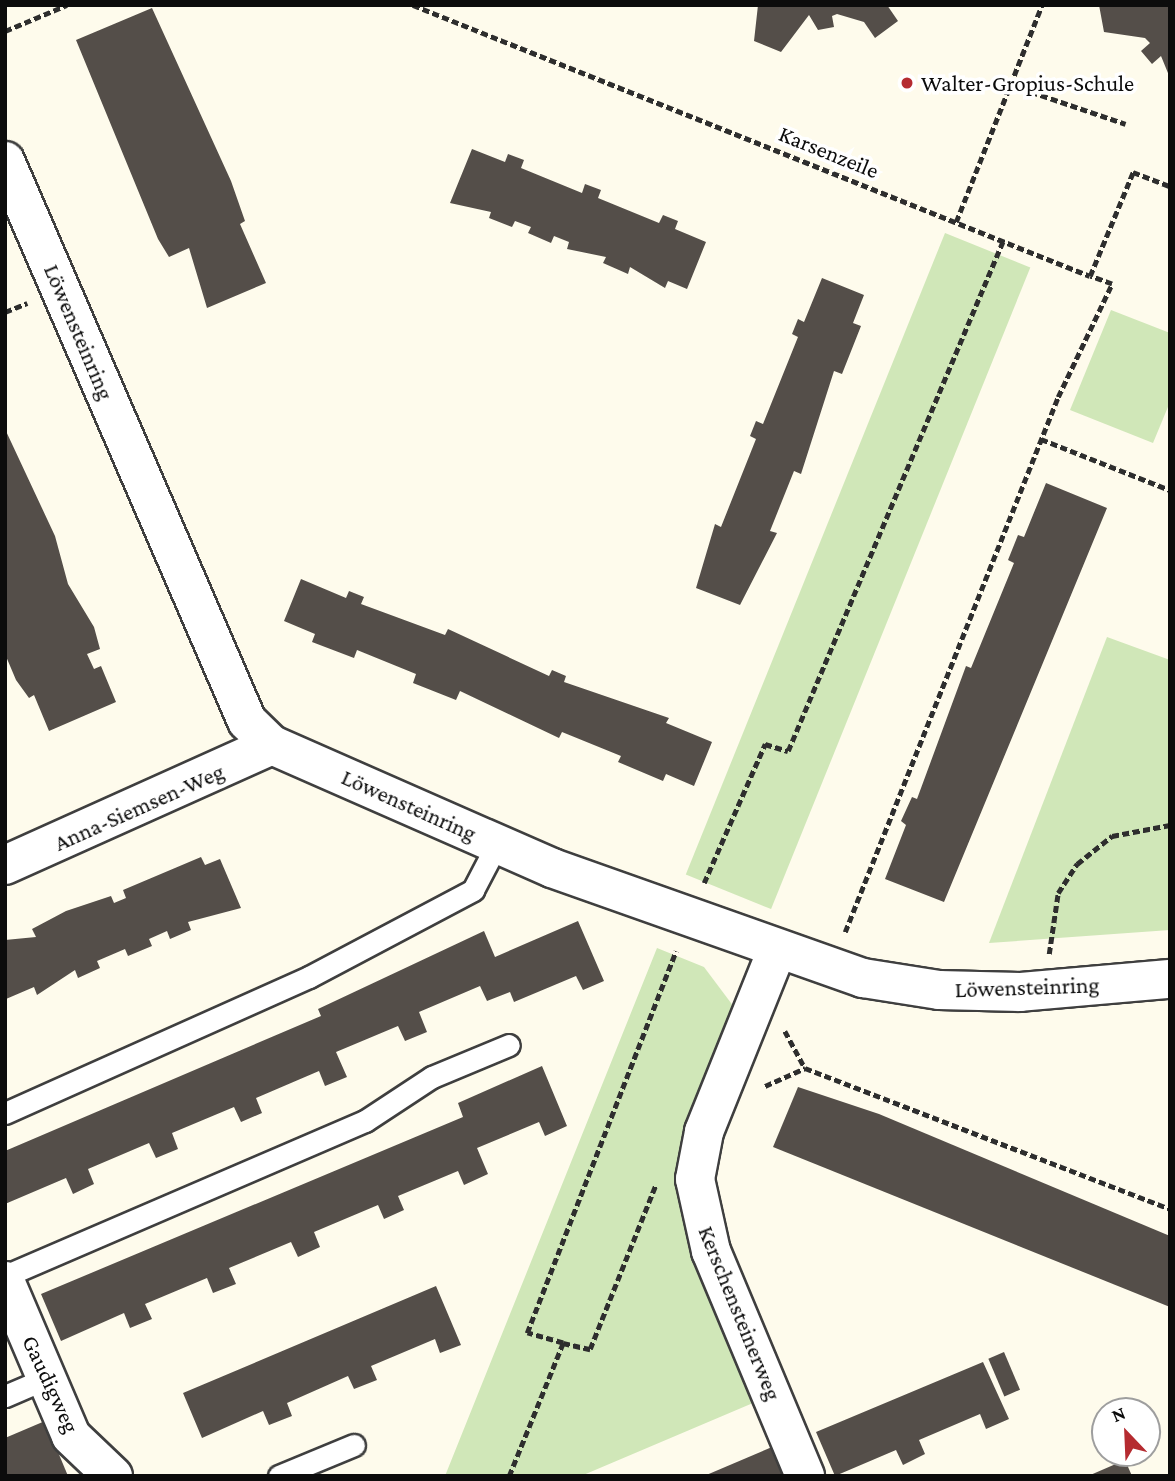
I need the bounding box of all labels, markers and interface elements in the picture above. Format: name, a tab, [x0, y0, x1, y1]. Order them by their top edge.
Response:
place label: Walter-Gropius-Schule	[921, 69, 1134, 97]
marker: Walter-Gropius-Schule	[899, 75, 915, 91]
street label: Karsenzeile	[775, 120, 883, 184]
street label: Löwensteinring	[38, 260, 120, 404]
street label: Anna-Siemsen-Weg	[50, 757, 228, 857]
street label: Löwensteinring	[337, 763, 481, 847]
street label: Löwensteinring	[954, 971, 1100, 1003]
street label: Kerschensteinerweg	[692, 1222, 788, 1404]
street label: Gaudigweg	[16, 1331, 86, 1437]
north arrow	[1091, 1397, 1161, 1467]
text: N	[1108, 1402, 1128, 1426]

